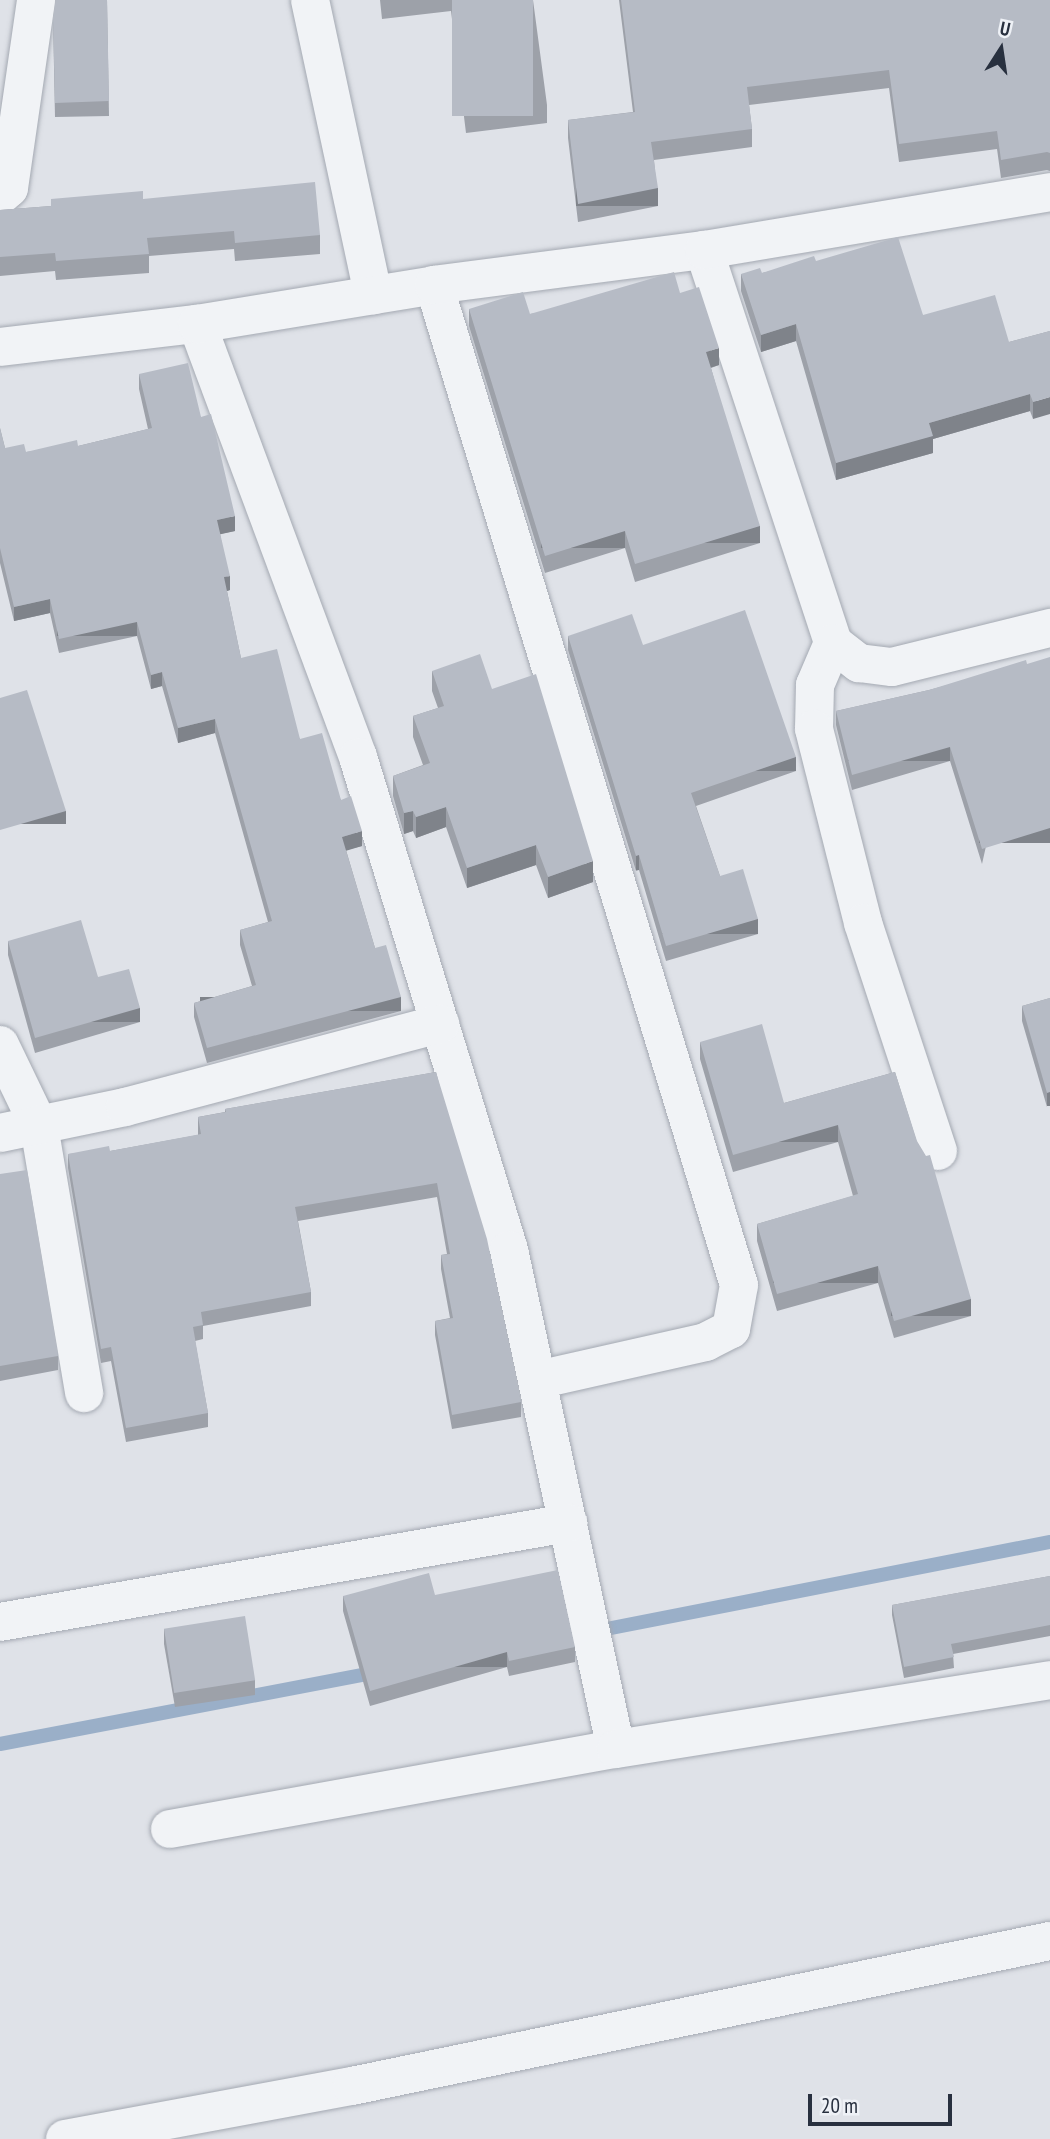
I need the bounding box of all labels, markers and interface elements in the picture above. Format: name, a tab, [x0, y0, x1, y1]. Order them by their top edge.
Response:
north arrow	[966, 14, 1036, 84]
text: U	[998, 16, 1013, 41]
scale bar	[812, 2080, 956, 2124]
text: 20 m	[821, 2092, 858, 2119]

